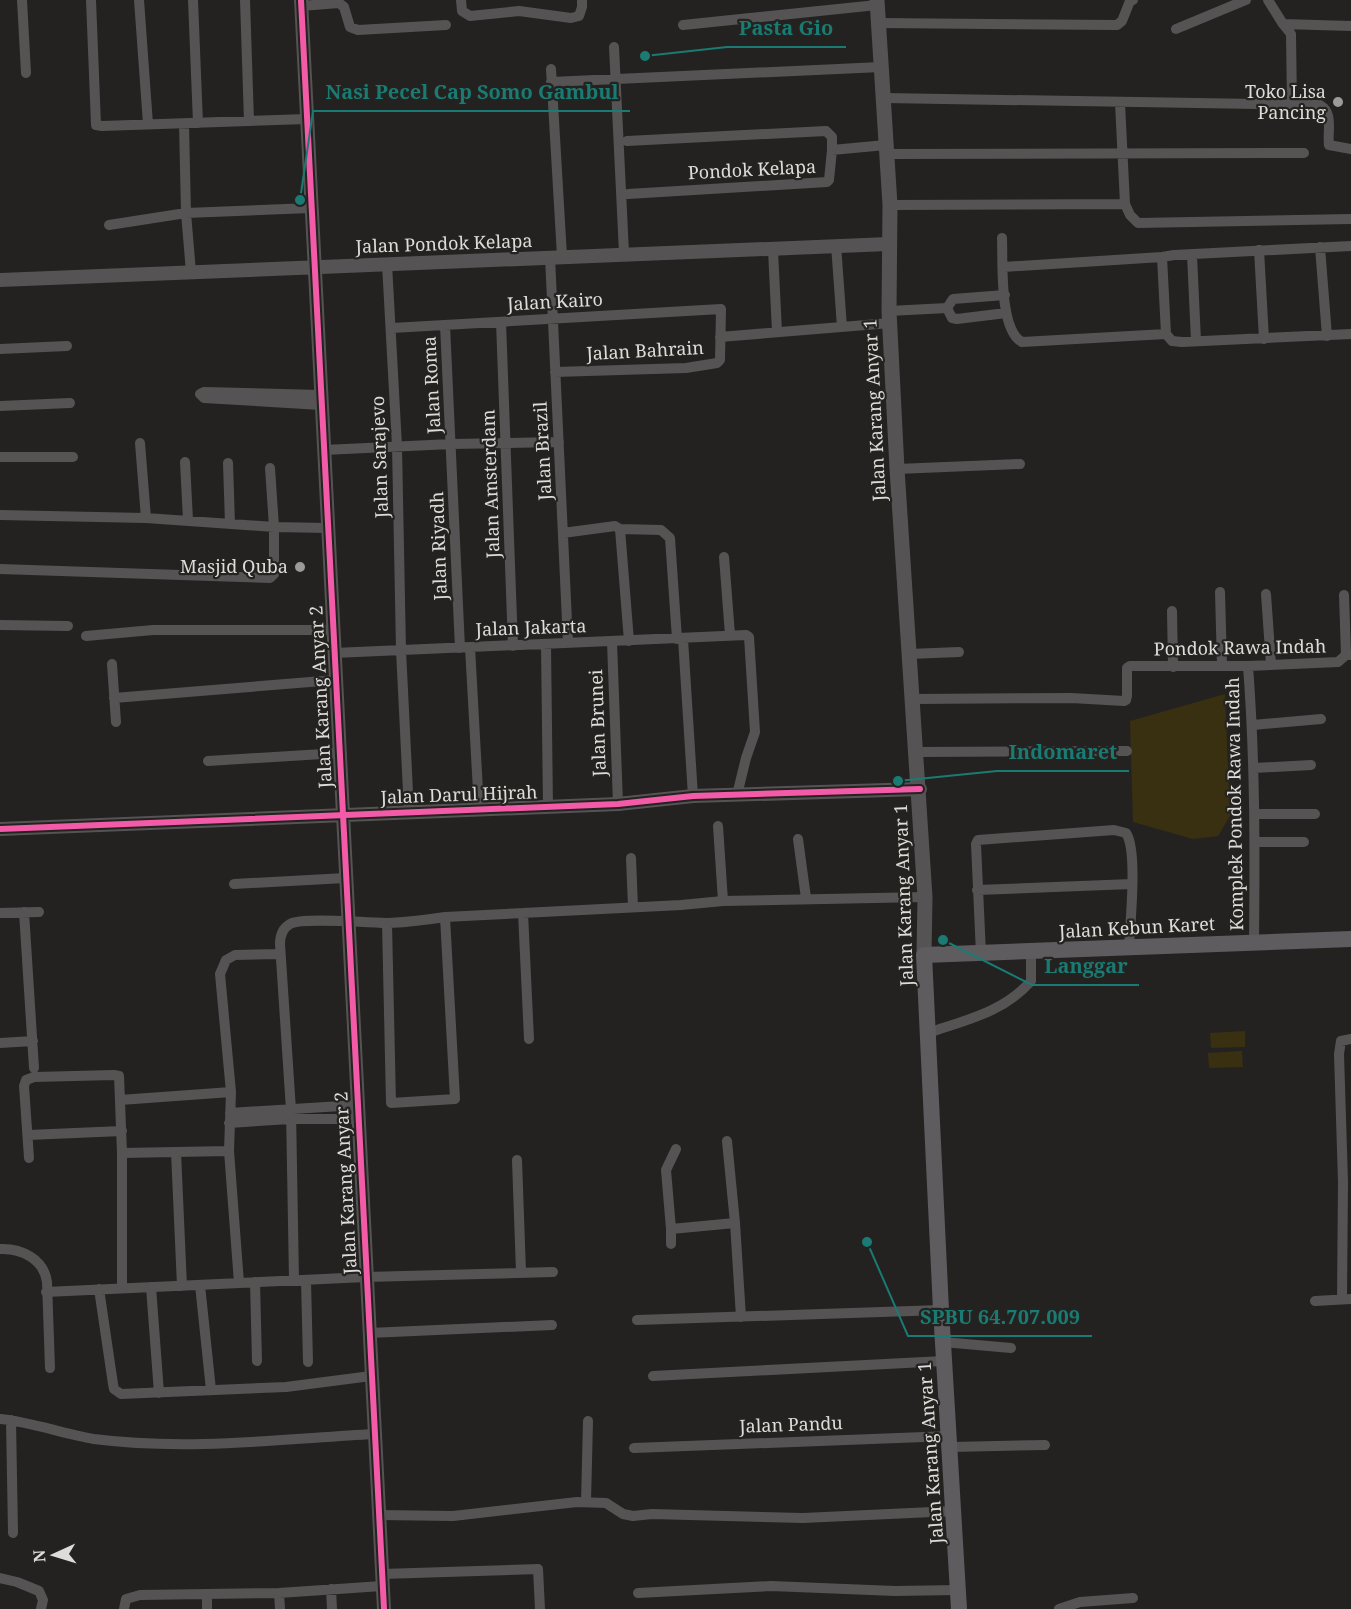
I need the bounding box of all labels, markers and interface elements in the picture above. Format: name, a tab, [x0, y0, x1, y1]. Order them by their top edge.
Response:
callout: Pasta Gio	[727, 9, 846, 47]
text: Pasta Gio	[739, 14, 833, 41]
callout: Nasi Pecel Cap Somo Gambul	[313, 73, 630, 111]
text: Nasi Pecel Cap Somo Gambul	[325, 78, 619, 105]
place label: Toko Lisa Pancing	[1245, 79, 1326, 124]
marker: Toko Lisa Pancing	[1331, 95, 1345, 109]
street label: Pondok Kelapa	[687, 154, 817, 184]
street label: Jalan Pondok Kelapa	[354, 228, 533, 258]
street label: Jalan Kairo	[505, 287, 603, 316]
street label: Jalan Karang Anyar 1	[857, 318, 891, 503]
street label: Jalan Bahrain	[585, 335, 705, 365]
street label: Jalan Roma	[416, 336, 446, 436]
street label: Jalan Sarajevo	[365, 395, 393, 520]
street label: Jalan Brazil	[527, 401, 557, 502]
street label: Jalan Amsterdam	[475, 409, 505, 560]
street label: Jalan Riyadh	[424, 491, 452, 602]
place label: Masjid Quba	[180, 554, 288, 578]
marker: Masjid Quba	[293, 560, 307, 574]
street label: Jalan Karang Anyar 2	[303, 605, 337, 790]
street label: Jalan Jakarta	[474, 613, 587, 641]
street label: Pondok Rawa Indah	[1153, 633, 1326, 661]
street label: Jalan Brunei	[583, 669, 611, 778]
street label: Komplek Pondok Rawa Indah	[1220, 677, 1248, 931]
callout: Indomaret	[997, 733, 1129, 771]
text: Indomaret	[1009, 738, 1117, 765]
street label: Jalan Darul Hijrah	[379, 779, 538, 809]
street label: Jalan Karang Anyar 1	[888, 803, 918, 988]
street label: Jalan Kebun Karet	[1057, 911, 1216, 943]
callout: Langgar	[1032, 947, 1139, 985]
text: Langgar	[1044, 952, 1128, 979]
street label: Jalan Karang Anyar 2	[328, 1091, 362, 1276]
callout: SPBU 64.707.009	[908, 1298, 1092, 1336]
text: SPBU 64.707.009	[920, 1303, 1080, 1330]
street label: Jalan Karang Anyar 1	[912, 1361, 948, 1546]
street label: Jalan Pandu	[738, 1410, 844, 1438]
north arrow	[24, 1525, 84, 1585]
text: N	[28, 1549, 50, 1563]

